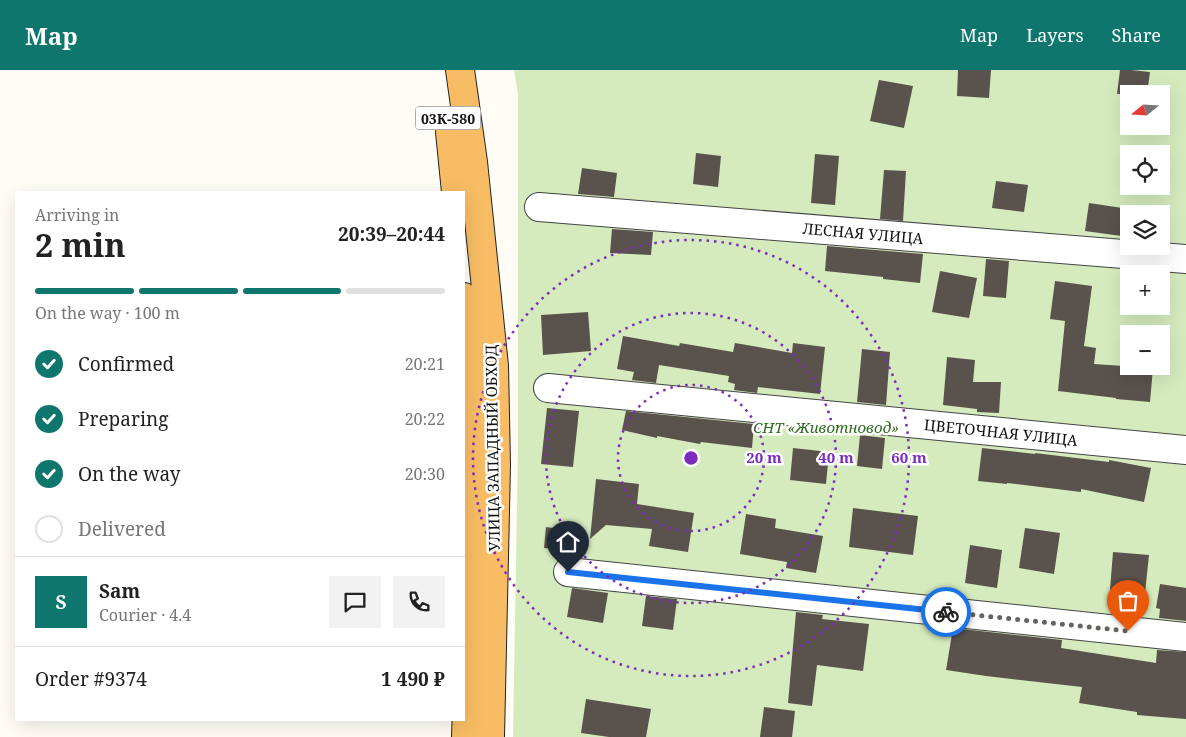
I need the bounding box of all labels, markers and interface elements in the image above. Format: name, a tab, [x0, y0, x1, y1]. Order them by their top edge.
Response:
text: Map	[25, 19, 78, 52]
text: Map	[960, 23, 998, 47]
text: Layers	[1026, 23, 1084, 47]
text: Share	[1112, 23, 1161, 47]
north arrow	[1120, 85, 1170, 135]
map controls	[1120, 85, 1170, 375]
road number: 03К-580	[416, 106, 480, 129]
button: locate	[1120, 145, 1170, 195]
text: Arriving in	[35, 204, 119, 226]
button: layers	[1120, 205, 1170, 255]
street label: ЛЕСНАЯ УЛИЦА	[802, 218, 925, 248]
text: 20:39–20:44	[338, 221, 445, 247]
text: 2 min	[35, 223, 126, 266]
button: +	[1120, 265, 1170, 315]
text: On the way · 100 m	[35, 302, 180, 324]
button: −	[1120, 325, 1170, 375]
street label: УЛИЦА ЗАПАДНЫЙ ОБХОД	[480, 345, 504, 551]
icon: check	[35, 350, 63, 378]
text: Confirmed	[78, 351, 174, 377]
text: 20:21	[405, 353, 445, 375]
icon: check	[35, 405, 63, 433]
text: Preparing	[78, 406, 168, 432]
text: 20:22	[405, 408, 445, 430]
street label: ЦВЕТОЧНАЯ УЛИЦА	[923, 414, 1079, 450]
park label: СНТ «Животновод»	[753, 417, 899, 437]
text: 20 m	[746, 447, 782, 467]
text: 40 m	[818, 447, 854, 467]
text: 60 m	[891, 447, 927, 467]
centre of rings	[682, 449, 700, 467]
icon: check	[35, 460, 63, 488]
text: On the way	[78, 461, 181, 487]
text: 20:30	[405, 463, 445, 485]
text: Delivered	[78, 516, 166, 542]
pin	[547, 521, 589, 572]
icon: home	[554, 528, 582, 556]
button: chat	[329, 576, 381, 628]
button: phone	[393, 576, 445, 628]
text: Sam	[99, 578, 140, 604]
pin	[1107, 580, 1149, 631]
courier	[921, 587, 971, 637]
icon: bag	[1114, 587, 1142, 615]
text: S	[55, 589, 67, 615]
icon: bike	[932, 598, 960, 626]
text: Courier · 4.4	[99, 604, 191, 626]
text: Order #9374	[35, 666, 147, 692]
text: 1 490 ₽	[381, 666, 445, 692]

